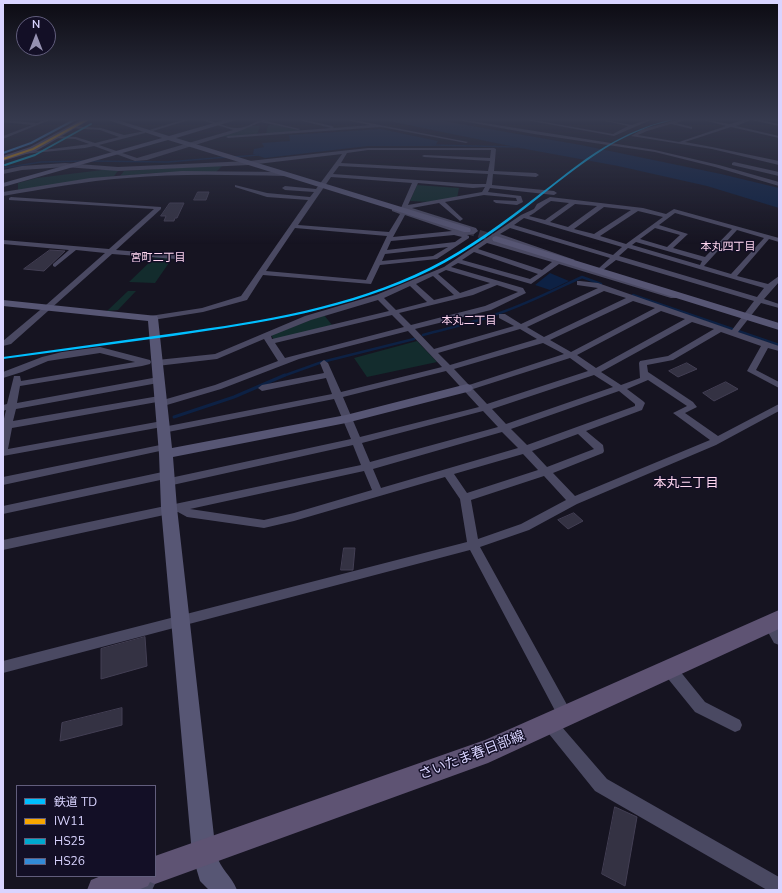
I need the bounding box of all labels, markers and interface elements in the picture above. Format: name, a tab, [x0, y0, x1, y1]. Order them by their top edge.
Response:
north arrow	[16, 16, 56, 56]
text: N	[32, 17, 40, 32]
district label: 本丸四丁目	[701, 240, 755, 254]
district label: 宮町二丁目	[131, 251, 185, 265]
district label: 本丸二丁目	[442, 314, 496, 328]
district label: 本丸三丁目	[654, 476, 718, 492]
street label: さいたま春日部線	[417, 728, 527, 784]
legend	[16, 785, 156, 877]
text: 鉄道 TD	[54, 794, 97, 810]
text: IW11	[54, 813, 85, 829]
text: HS25	[54, 833, 85, 849]
text: HS26	[54, 853, 85, 869]

